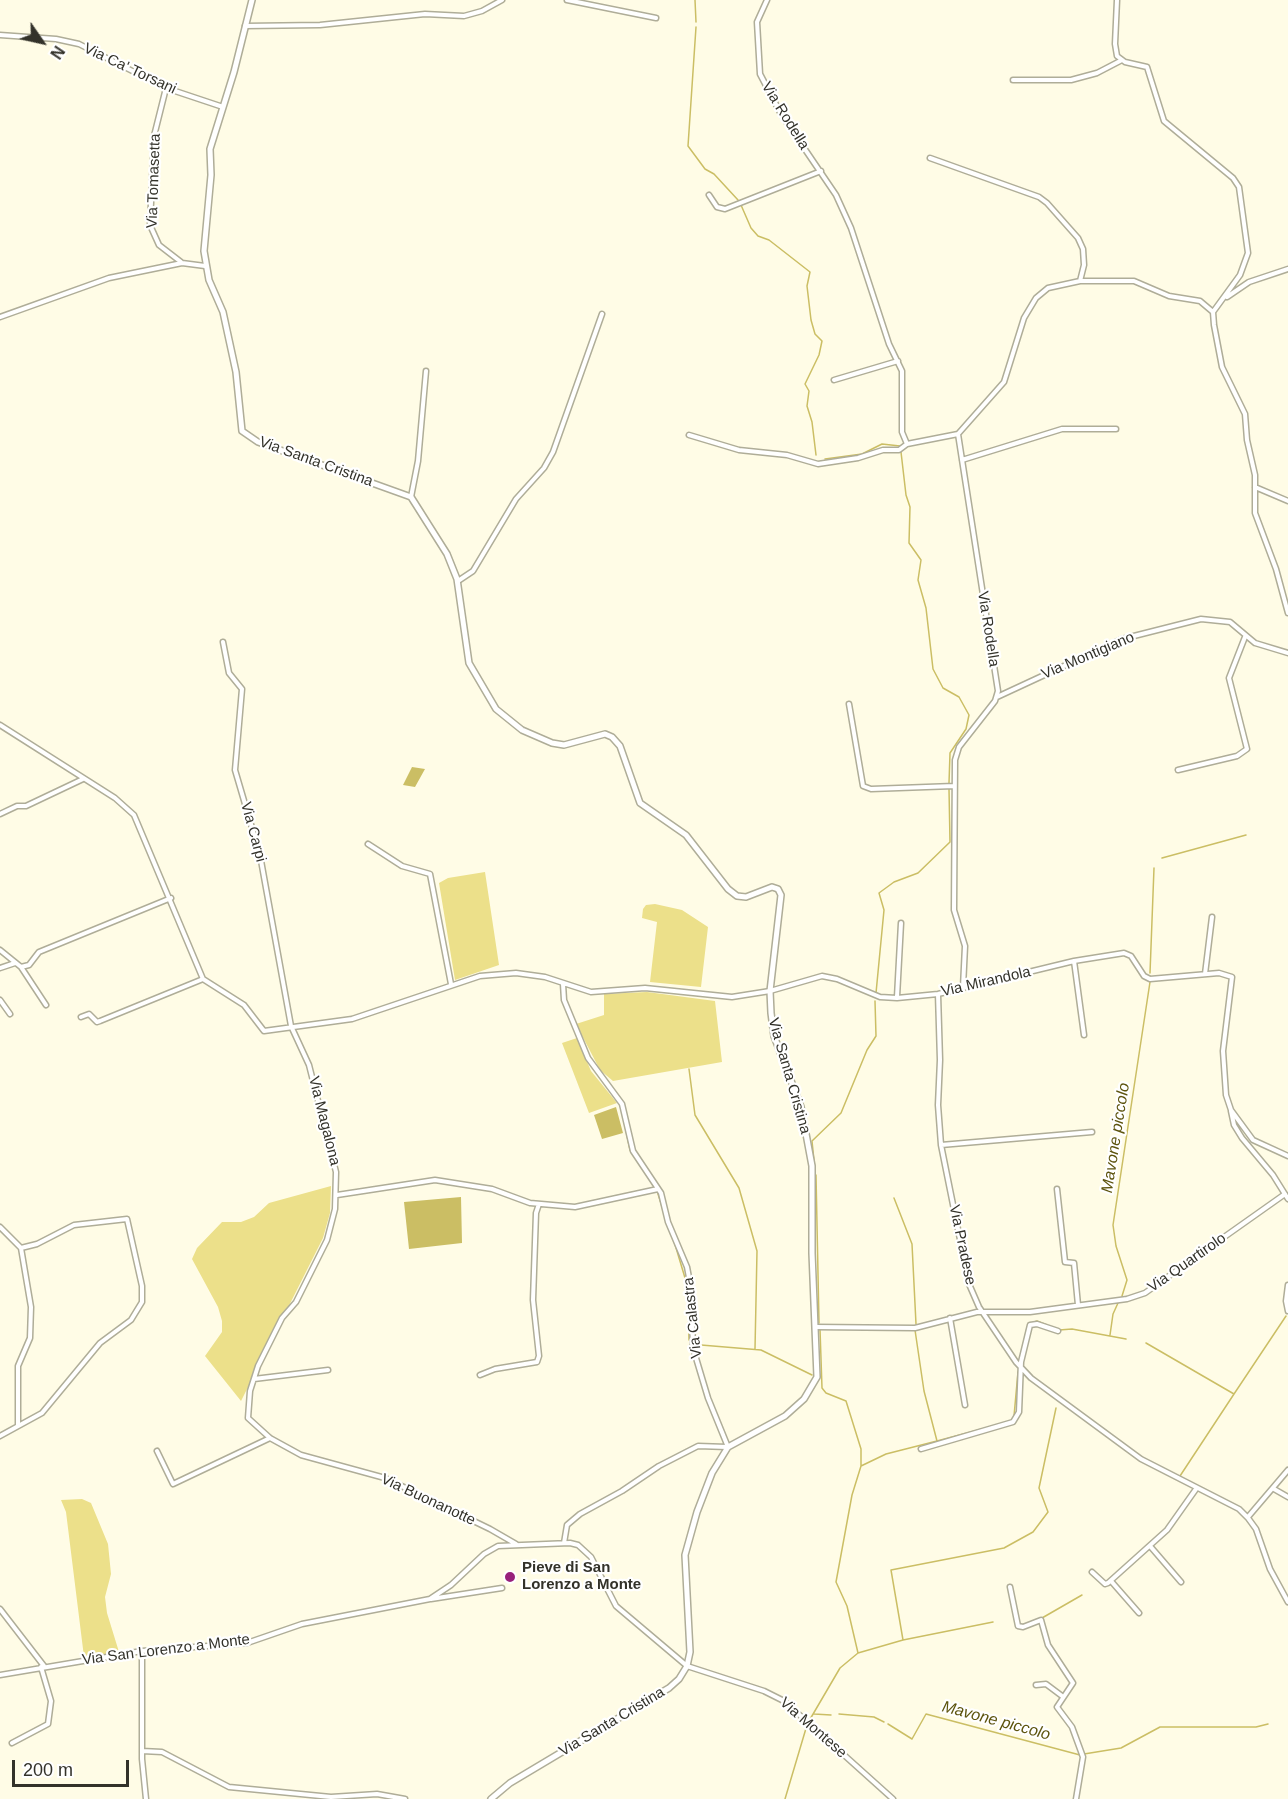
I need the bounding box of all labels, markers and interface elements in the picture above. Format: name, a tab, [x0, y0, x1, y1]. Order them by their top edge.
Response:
north arrow	[12, 12, 72, 72]
street label: Via Ca' Torsani	[81, 40, 179, 98]
text: N	[47, 43, 68, 62]
street label: Via Rodella	[757, 79, 813, 153]
street label: Via Tomasetta	[143, 133, 165, 229]
street label: Via Santa Cristina	[257, 433, 375, 491]
street label: Via Rodella	[973, 590, 1003, 668]
street label: Via Montigiano	[1039, 628, 1137, 684]
street label: Via Carpi	[236, 800, 270, 864]
street label: Via Mirandola	[939, 963, 1033, 1001]
street label: Via Santa Cristina	[764, 1016, 814, 1136]
street label: Via Magalona	[304, 1074, 344, 1168]
water label: Mavone piccolo	[1098, 1082, 1134, 1194]
street label: Via Pradese	[945, 1203, 979, 1287]
street label: Via Quartirolo	[1144, 1229, 1230, 1297]
street label: Via Calastra	[680, 1277, 706, 1359]
street label: Via Buonanotte	[378, 1470, 478, 1530]
place label: Pieve di San Lorenzo a Monte	[522, 1559, 641, 1594]
marker: Pieve di San Lorenzo a Monte	[503, 1570, 517, 1584]
street label: Via San Lorenzo a Monte	[81, 1631, 251, 1669]
street label: Via Santa Cristina	[556, 1683, 668, 1761]
street label: Via Montese	[776, 1694, 850, 1762]
water label: Mavone piccolo	[940, 1697, 1052, 1745]
scale bar	[15, 1748, 132, 1786]
text: 200 m	[23, 1760, 73, 1780]

